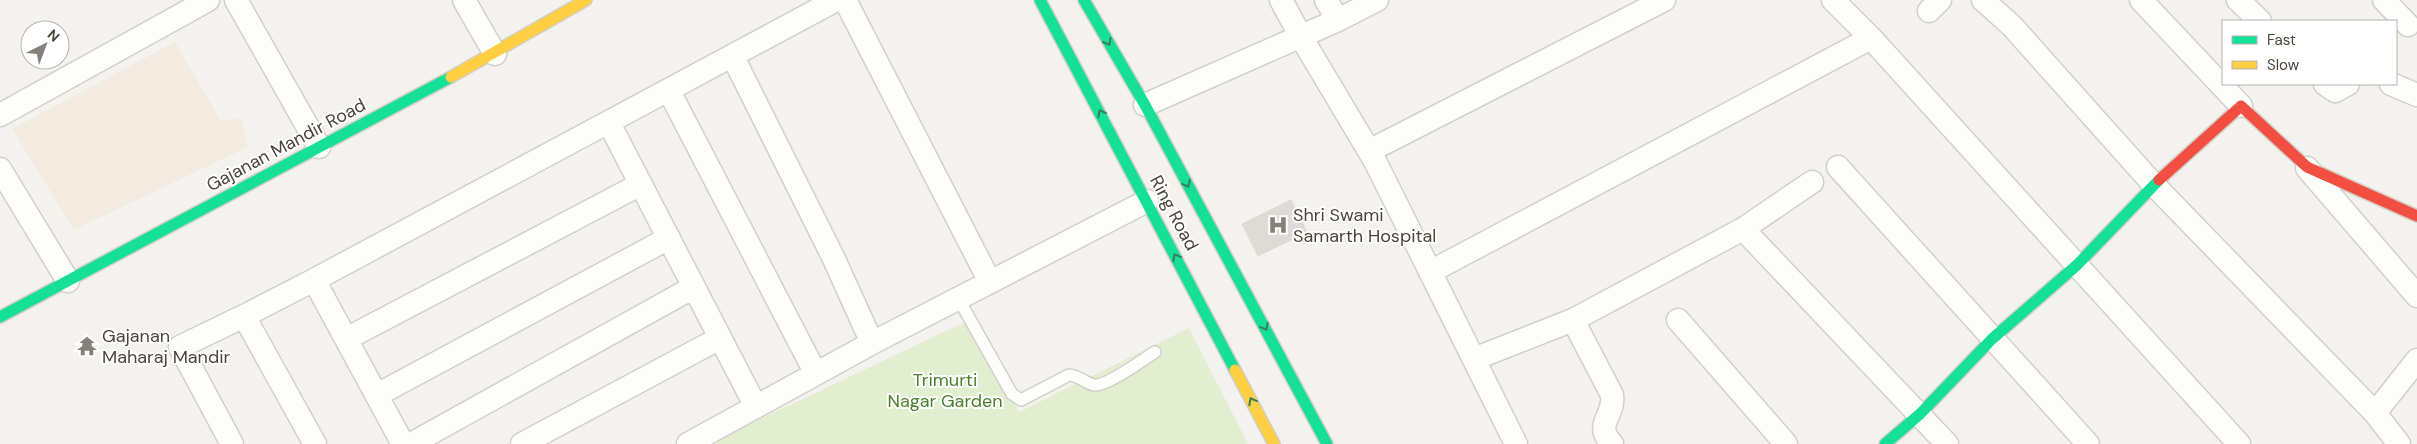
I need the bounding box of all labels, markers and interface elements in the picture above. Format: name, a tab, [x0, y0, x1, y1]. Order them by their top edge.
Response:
north arrow	[20, 20, 70, 70]
legend	[2222, 20, 2397, 85]
text: N	[44, 25, 64, 45]
text: Fast	[2267, 30, 2296, 50]
one-way arrow	[1102, 37, 1112, 46]
text: Slow	[2267, 55, 2300, 75]
street label: Gajanan Mandir Road	[202, 93, 370, 197]
one-way arrow	[1097, 109, 1107, 118]
street label: Ring Road	[1144, 171, 1204, 255]
one-way arrow	[1181, 179, 1191, 188]
place label: Shri Swami Samarth Hospital	[1293, 203, 1436, 248]
hospital icon: Shri Swami Samarth Hospital	[1267, 214, 1289, 236]
one-way arrow	[1173, 253, 1183, 262]
one-way arrow	[1259, 322, 1269, 331]
place label: Gajanan Maharaj Mandir	[102, 324, 231, 369]
temple icon: Gajanan Maharaj Mandir	[76, 335, 98, 357]
park label: Trimurti Nagar Garden	[887, 368, 1003, 413]
one-way arrow	[1248, 397, 1258, 406]

